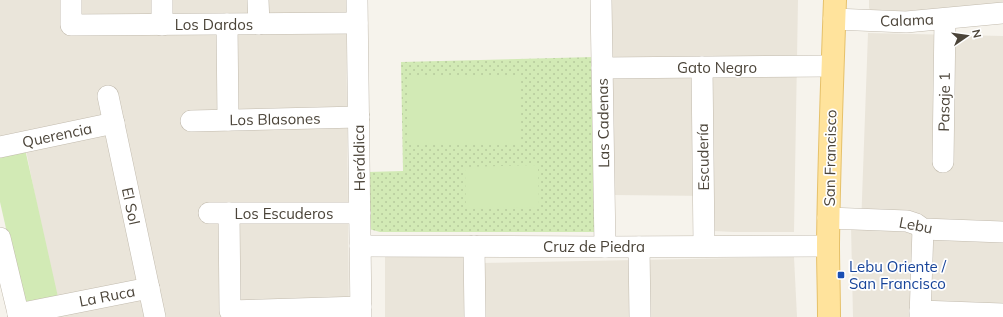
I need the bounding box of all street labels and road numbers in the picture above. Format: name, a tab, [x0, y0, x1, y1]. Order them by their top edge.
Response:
street label: Calama	[880, 10, 934, 30]
street label: Los Dardos	[175, 15, 253, 34]
street label: Gato Negro	[677, 58, 757, 77]
street label: Pasaje 1	[934, 72, 954, 132]
street label: Las Cadenas	[593, 78, 613, 168]
street label: Los Blasones	[229, 109, 321, 129]
street label: San Francisco	[820, 109, 840, 207]
street label: Querencia	[20, 118, 94, 152]
street label: Escudería	[693, 123, 713, 191]
street label: Heráldica	[349, 125, 369, 191]
street label: El Sol	[118, 186, 144, 226]
street label: Los Escuderos	[235, 204, 333, 223]
street label: Lebu	[898, 212, 934, 238]
street label: Cruz de Piedra	[543, 237, 645, 256]
street label: La Ruca	[77, 281, 137, 311]

